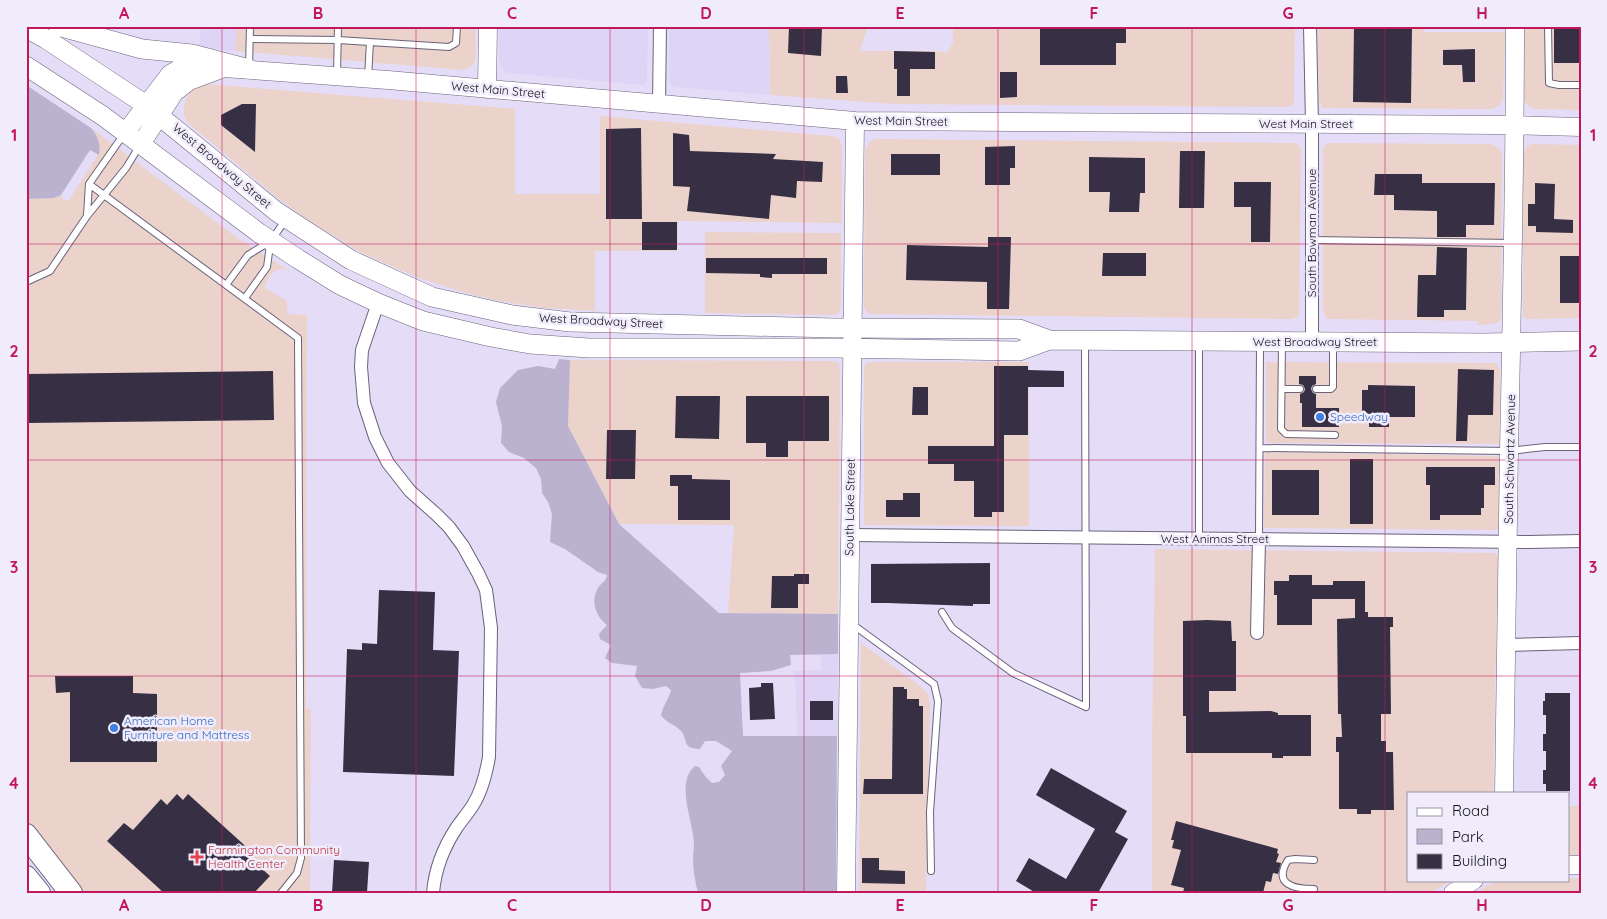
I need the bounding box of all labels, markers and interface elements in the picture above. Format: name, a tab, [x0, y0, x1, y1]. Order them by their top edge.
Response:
text: A	[119, 3, 130, 23]
text: B	[313, 3, 323, 23]
text: C	[507, 3, 517, 23]
text: D	[700, 3, 712, 23]
text: E	[895, 3, 905, 23]
text: F	[1090, 3, 1099, 23]
text: G	[1282, 3, 1294, 23]
text: H	[1476, 3, 1488, 23]
street label: West Main Street	[451, 78, 545, 101]
street label: West Main Street	[854, 112, 948, 129]
street label: West Main Street	[1259, 116, 1353, 131]
street label: West Broadway Street	[170, 120, 275, 211]
text: 1	[11, 125, 17, 145]
text: 1	[1590, 125, 1596, 145]
street label: South Bowman Avenue	[1304, 169, 1319, 297]
street label: West Broadway Street	[539, 310, 664, 331]
street label: West Broadway Street	[1253, 334, 1377, 349]
text: 2	[9, 341, 19, 361]
text: 2	[1588, 341, 1598, 361]
street label: South Schwartz Avenue	[1501, 394, 1518, 524]
place label: Speedway	[1330, 409, 1388, 424]
marker: Speedway	[1314, 411, 1326, 423]
street label: South Lake Street	[841, 458, 858, 556]
street label: West Animas Street	[1161, 531, 1269, 546]
text: 3	[10, 557, 18, 577]
text: 3	[1589, 557, 1597, 577]
place label: American Home Furniture and Mattress	[124, 713, 250, 742]
marker: American Home Furniture and Mattress	[108, 722, 120, 734]
text: 4	[9, 773, 19, 793]
text: 4	[1588, 773, 1598, 793]
legend	[1407, 792, 1570, 882]
text: Road	[1452, 801, 1489, 820]
text: Park	[1452, 827, 1484, 846]
place label: Farmington Community Health Center	[208, 842, 340, 871]
marker: Farmington Community Health Center	[190, 850, 204, 864]
text: Building	[1452, 851, 1507, 870]
text: A	[119, 895, 130, 915]
text: B	[313, 895, 323, 915]
text: C	[507, 895, 517, 915]
text: D	[700, 895, 712, 915]
text: E	[895, 895, 905, 915]
text: F	[1090, 895, 1099, 915]
text: G	[1282, 895, 1294, 915]
text: H	[1476, 895, 1488, 915]

